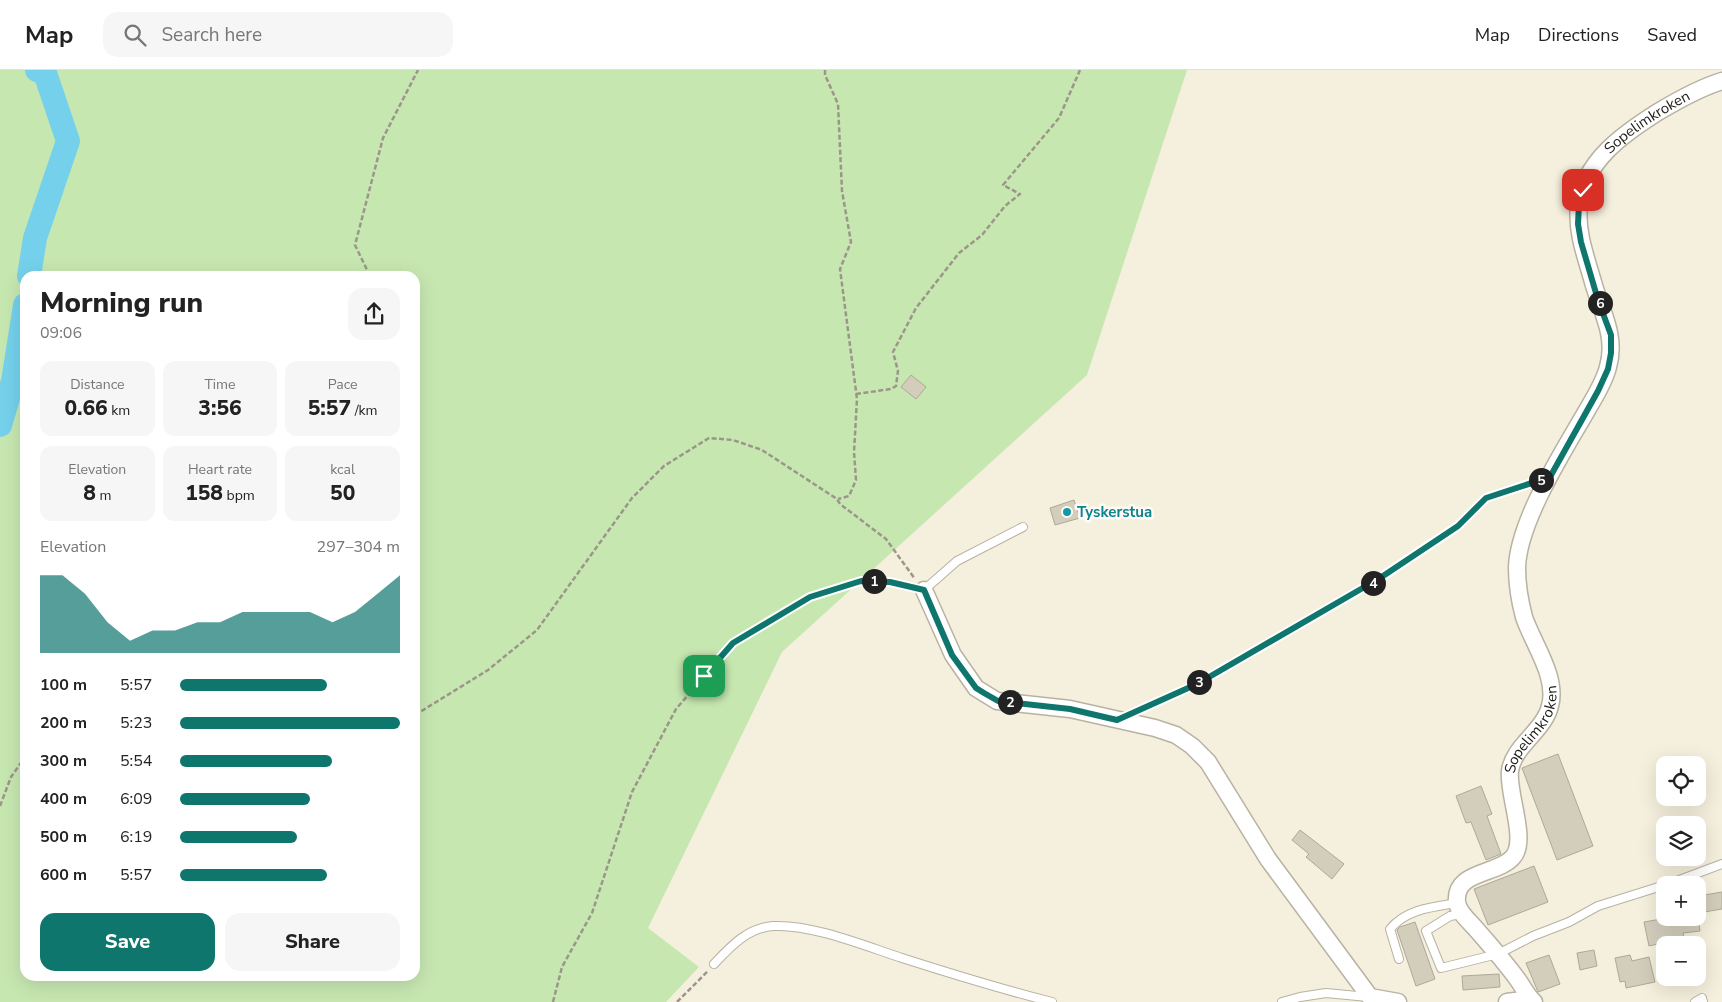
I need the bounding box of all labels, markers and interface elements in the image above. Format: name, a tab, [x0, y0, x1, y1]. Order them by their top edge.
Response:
search box	[103, 12, 453, 57]
text: Map	[25, 19, 73, 51]
icon: search	[121, 21, 149, 49]
text: Search here	[161, 22, 262, 48]
text: Map	[1475, 23, 1510, 47]
text: Directions	[1538, 23, 1619, 47]
text: Saved	[1647, 23, 1697, 47]
street label: Sopelimkroken	[1600, 86, 1693, 158]
pin	[1562, 169, 1604, 211]
icon: check	[1569, 176, 1597, 204]
text: Morning run	[40, 284, 203, 322]
button: share	[348, 288, 400, 340]
pin: 6	[1588, 290, 1612, 316]
text: 6	[1596, 294, 1605, 313]
text: 09:06	[40, 322, 82, 344]
text: Distance	[70, 375, 125, 394]
text: Time	[204, 375, 236, 394]
text: Pace	[328, 375, 358, 394]
text: 0.66	[64, 394, 108, 422]
text: 3:56	[198, 394, 242, 422]
text: 5:57	[308, 394, 351, 422]
text: km	[108, 401, 130, 420]
text: /km	[351, 401, 378, 420]
text: Elevation	[68, 460, 126, 479]
text: Heart rate	[188, 460, 252, 479]
text: kcal	[330, 460, 355, 479]
pin: 5	[1528, 468, 1554, 492]
text: 5	[1537, 471, 1546, 490]
text: 8	[83, 479, 96, 507]
text: 158	[185, 479, 223, 507]
text: 50	[330, 479, 355, 507]
text: m	[96, 486, 111, 505]
text: bpm	[223, 486, 255, 505]
place label: Tyskerstua	[1077, 502, 1152, 522]
marker: Tyskerstua	[1061, 506, 1073, 518]
text: Elevation	[40, 536, 106, 558]
text: 297–304 m	[317, 536, 400, 558]
pin: 1	[862, 568, 886, 594]
pin: 4	[1360, 570, 1386, 596]
text: 1	[870, 572, 879, 591]
text: 4	[1369, 574, 1378, 593]
pin	[683, 655, 725, 697]
icon: arrive	[690, 662, 718, 690]
pin: 3	[1186, 670, 1212, 694]
text: 3	[1195, 673, 1204, 692]
text: 100 m	[40, 674, 87, 696]
text: 5:57	[120, 674, 152, 696]
street label: Sopelimkroken	[1500, 685, 1562, 775]
pin: 2	[998, 690, 1022, 714]
text: 2	[1006, 693, 1015, 712]
text: 200 m	[40, 712, 87, 734]
text: 5:23	[120, 712, 152, 734]
text: 300 m	[40, 750, 87, 772]
text: 5:54	[120, 750, 152, 772]
map controls	[1656, 756, 1706, 986]
button: locate	[1656, 756, 1706, 806]
text: 400 m	[40, 788, 87, 810]
text: 6:09	[120, 788, 152, 810]
button: layers	[1656, 816, 1706, 866]
text: 500 m	[40, 826, 87, 848]
text: 6:19	[120, 826, 152, 848]
text: 600 m	[40, 864, 87, 886]
text: 5:57	[120, 864, 152, 886]
button: +	[1656, 876, 1706, 926]
button: Save	[40, 913, 215, 971]
button: Share	[225, 913, 400, 971]
button: −	[1656, 936, 1706, 986]

